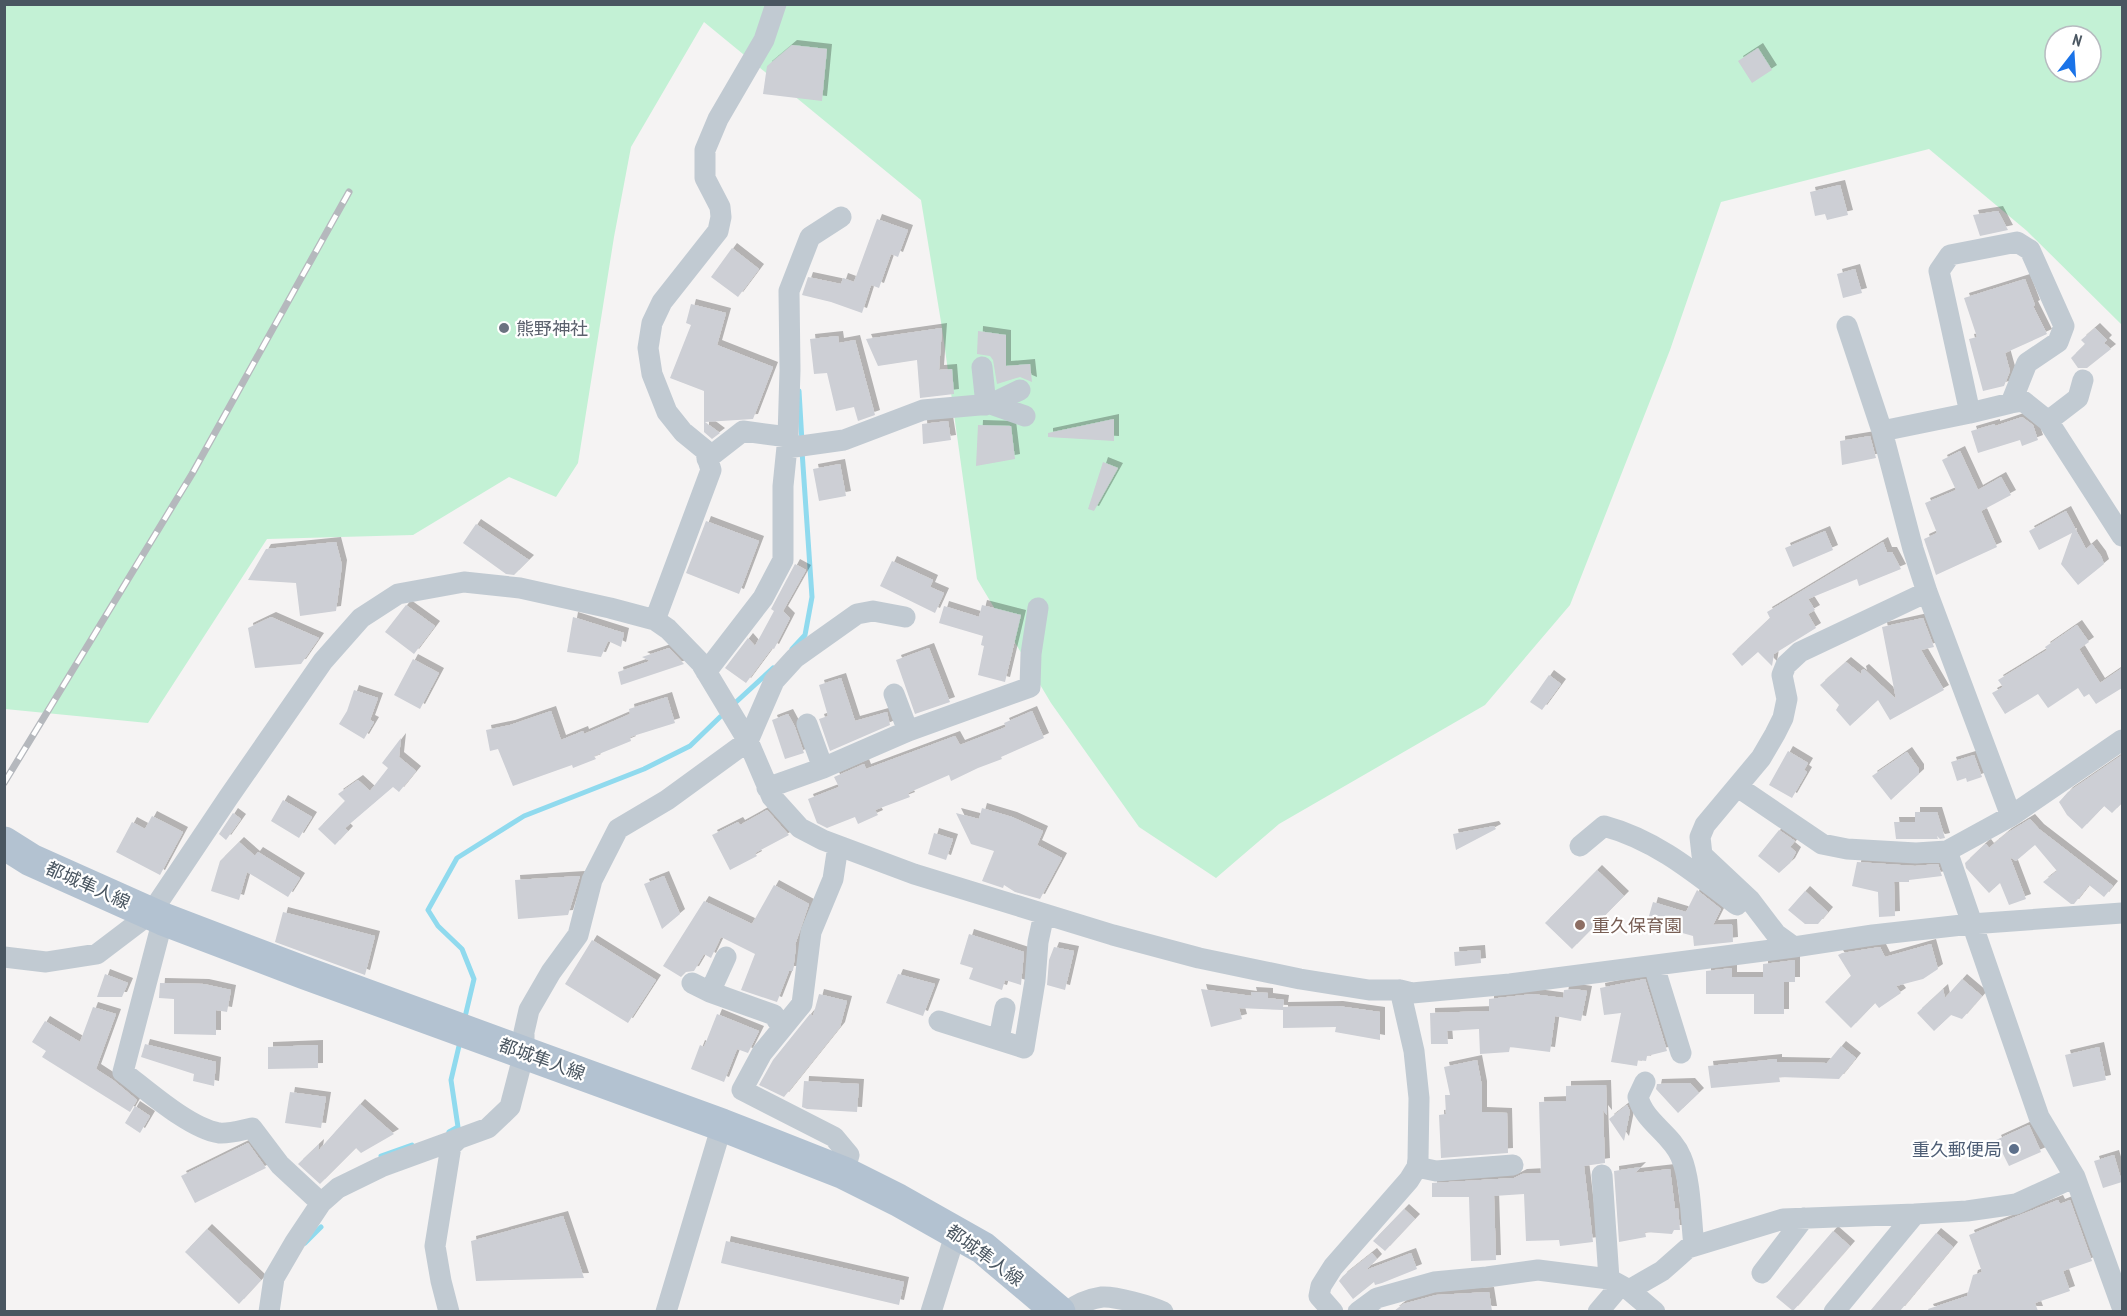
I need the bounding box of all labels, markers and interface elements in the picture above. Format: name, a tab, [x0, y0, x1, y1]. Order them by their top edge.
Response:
north arrow	[2043, 24, 2103, 84]
text: N	[2070, 29, 2084, 50]
place label: 熊野神社	[516, 317, 588, 340]
marker: 熊野神社	[497, 321, 511, 335]
street label: 都城隼人線	[42, 856, 134, 914]
place label: 重久保育園	[1592, 914, 1682, 937]
marker: 重久保育園	[1573, 918, 1587, 932]
street label: 都城隼人線	[496, 1033, 588, 1085]
place label: 重久郵便局	[1912, 1138, 2002, 1161]
marker: 重久郵便局	[2007, 1142, 2021, 1156]
street label: 都城隼人線	[942, 1219, 1028, 1291]

